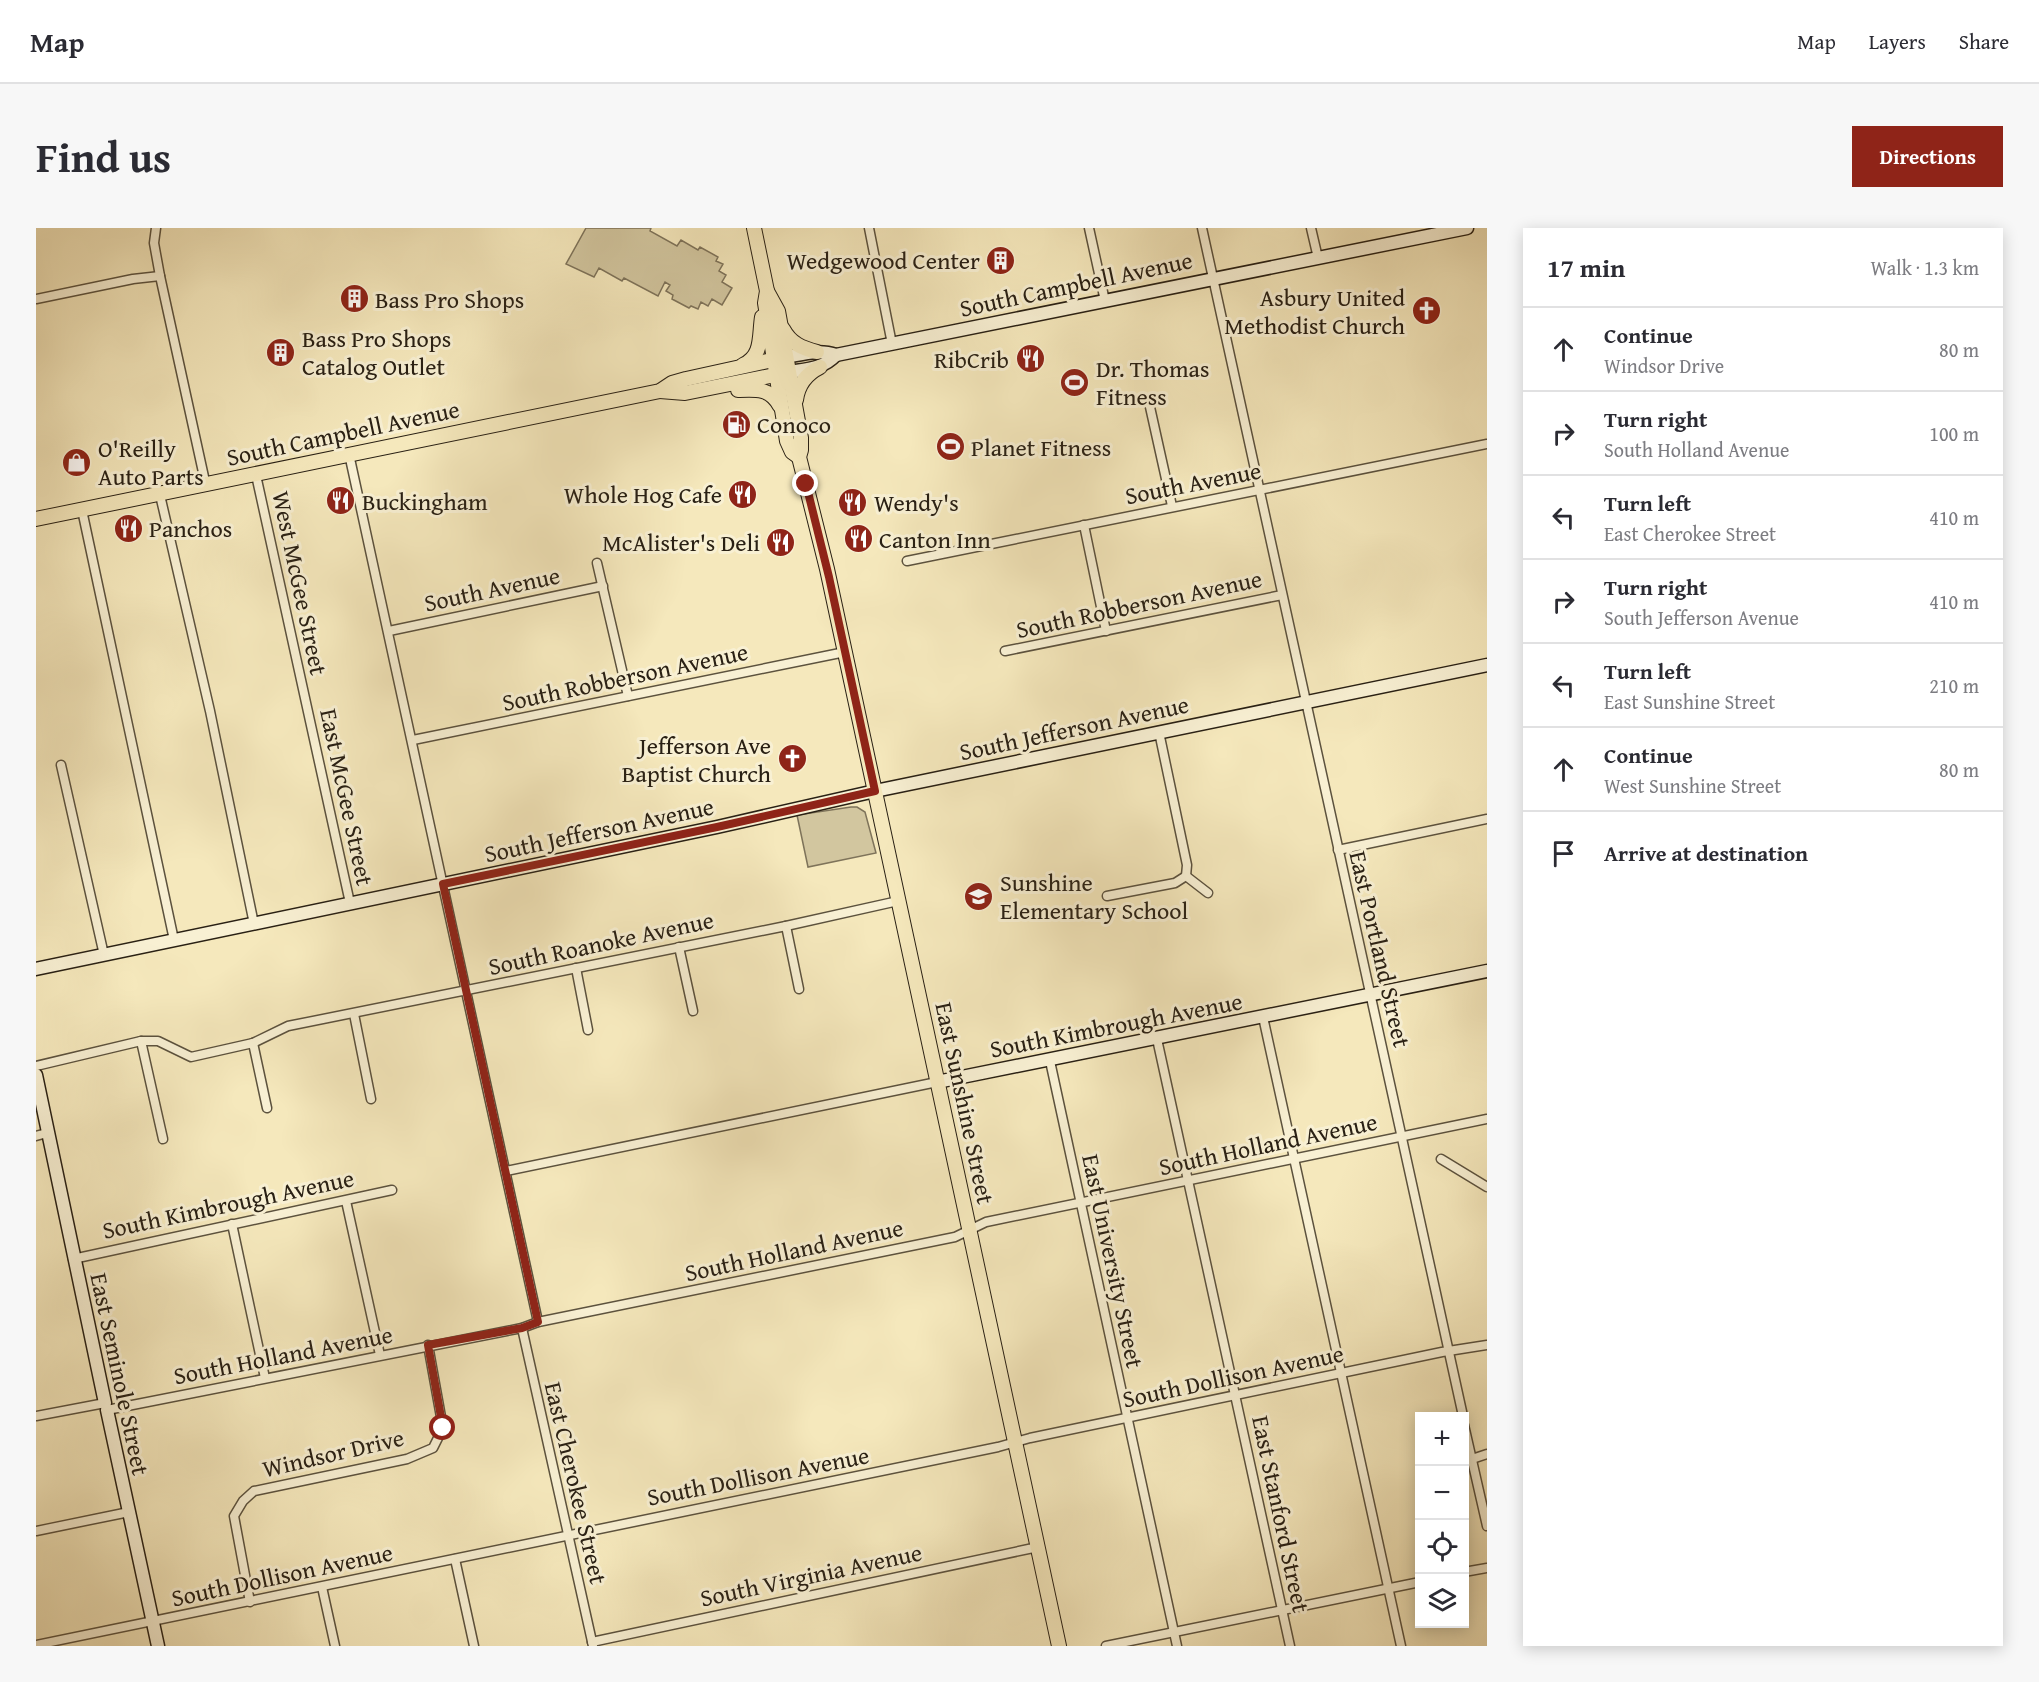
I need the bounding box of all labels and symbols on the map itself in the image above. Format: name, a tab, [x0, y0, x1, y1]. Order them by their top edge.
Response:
street label: South Campbell Avenue	[956, 242, 1196, 326]
place label: Wedgewood Center	[787, 243, 980, 278]
building icon: Wedgewood Center	[985, 244, 1017, 276]
place label: Asbury United Methodist Church	[1224, 280, 1406, 343]
place label: Bass Pro Shops	[375, 282, 524, 317]
building icon: Bass Pro Shops	[338, 283, 370, 315]
church icon: Asbury United Methodist Church	[1410, 295, 1442, 327]
place label: Bass Pro Shops Catalog Outlet	[302, 321, 451, 384]
building icon: Bass Pro Shops Catalog Outlet	[265, 336, 297, 368]
place label: RibCrib	[934, 342, 1009, 377]
restaurant icon: RibCrib	[1014, 343, 1046, 375]
place label: Dr. Thomas Fitness	[1096, 351, 1209, 414]
sports icon: Dr. Thomas Fitness	[1059, 366, 1091, 398]
street label: South Campbell Avenue	[223, 391, 463, 475]
place label: Conoco	[757, 407, 831, 442]
fuel station icon: Conoco	[720, 408, 752, 440]
place label: Planet Fitness	[971, 430, 1111, 465]
place label: O'Reilly Auto Parts	[98, 431, 204, 494]
sports icon: Planet Fitness	[934, 431, 966, 463]
shop icon: O'Reilly Auto Parts	[61, 446, 93, 478]
street label: South Avenue	[1122, 453, 1264, 513]
route end	[792, 470, 818, 496]
place label: Whole Hog Cafe	[564, 477, 722, 512]
restaurant icon: Whole Hog Cafe	[727, 478, 759, 510]
place label: Buckingham	[362, 484, 488, 519]
restaurant icon: Buckingham	[325, 485, 357, 517]
place label: Wendy's	[874, 485, 959, 520]
restaurant icon: Wendy's	[837, 486, 869, 518]
street label: West McGee Street	[263, 488, 337, 679]
place label: Panchos	[149, 511, 232, 546]
restaurant icon: Panchos	[112, 512, 144, 544]
place label: Canton Inn	[879, 522, 991, 557]
restaurant icon: Canton Inn	[842, 523, 874, 555]
place label: McAlister's Deli	[602, 525, 760, 560]
restaurant icon: McAlister's Deli	[765, 526, 797, 558]
street label: South Avenue	[421, 558, 563, 620]
street label: South Robberson Avenue	[1013, 561, 1265, 647]
street label: South Robberson Avenue	[499, 634, 751, 720]
street label: South Jefferson Avenue	[956, 687, 1192, 769]
street label: East McGee Street	[311, 705, 383, 889]
place label: Jefferson Ave Baptist Church	[622, 728, 772, 791]
church icon: Jefferson Ave Baptist Church	[776, 743, 808, 775]
street label: South Jefferson Avenue	[481, 789, 717, 871]
street label: East Portland Street	[1340, 847, 1420, 1051]
place label: Sunshine Elementary School	[1000, 865, 1188, 928]
school or university icon: Sunshine Elementary School	[963, 880, 995, 912]
street label: South Roanoke Avenue	[485, 902, 717, 984]
street label: South Kimbrough Avenue	[987, 983, 1245, 1067]
street label: East Sunshine Street	[927, 999, 1004, 1208]
street label: South Holland Avenue	[1156, 1104, 1380, 1184]
street label: East University Street	[1073, 1151, 1153, 1372]
street label: South Kimbrough Avenue	[99, 1160, 357, 1248]
street label: South Holland Avenue	[682, 1210, 906, 1290]
street label: East Seminole Street	[81, 1270, 159, 1479]
street label: South Holland Avenue	[170, 1317, 396, 1393]
street label: South Dollison Avenue	[1119, 1335, 1347, 1417]
street label: East Cherokee Street	[536, 1378, 616, 1588]
street label: East Stanford Street	[1243, 1412, 1319, 1616]
route start	[429, 1414, 455, 1440]
street label: Windsor Drive	[259, 1420, 407, 1486]
street label: South Dollison Avenue	[644, 1437, 872, 1515]
street label: South Dollison Avenue	[168, 1534, 396, 1616]
street label: South Virginia Avenue	[697, 1534, 925, 1616]

